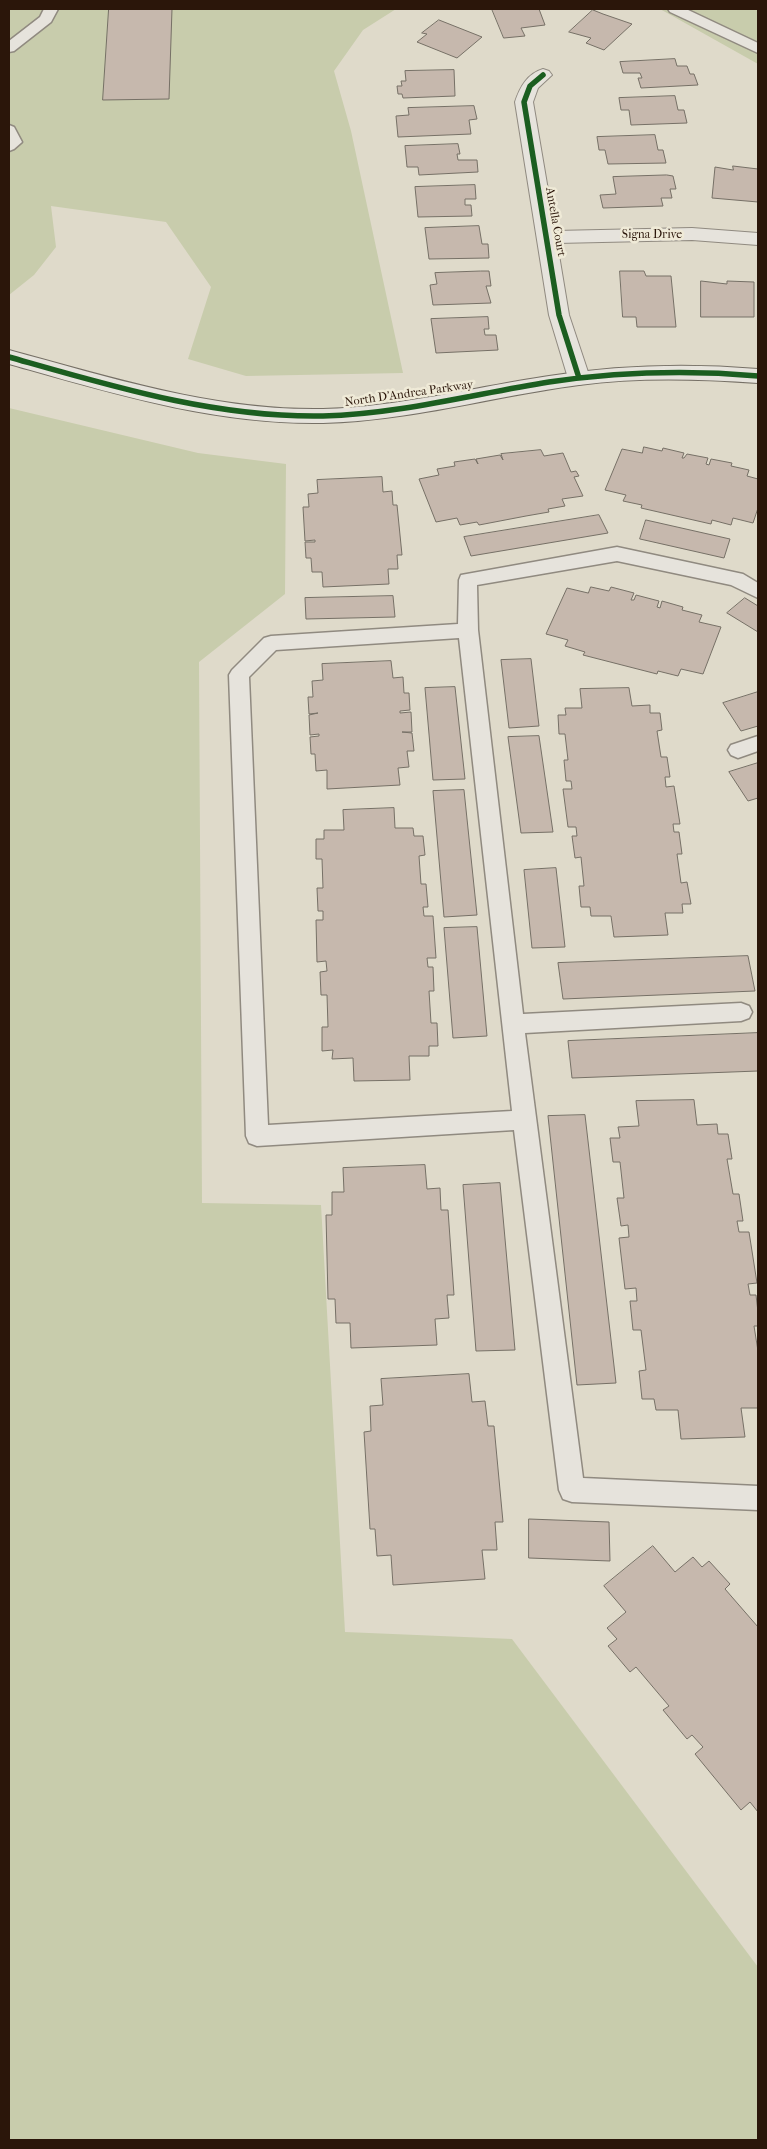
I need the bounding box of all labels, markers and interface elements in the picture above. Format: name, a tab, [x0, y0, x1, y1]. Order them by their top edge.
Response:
street label: Antella Court	[542, 186, 568, 258]
street label: Signa Drive	[622, 228, 682, 242]
street label: North D'Andrea Parkway	[344, 378, 474, 410]

